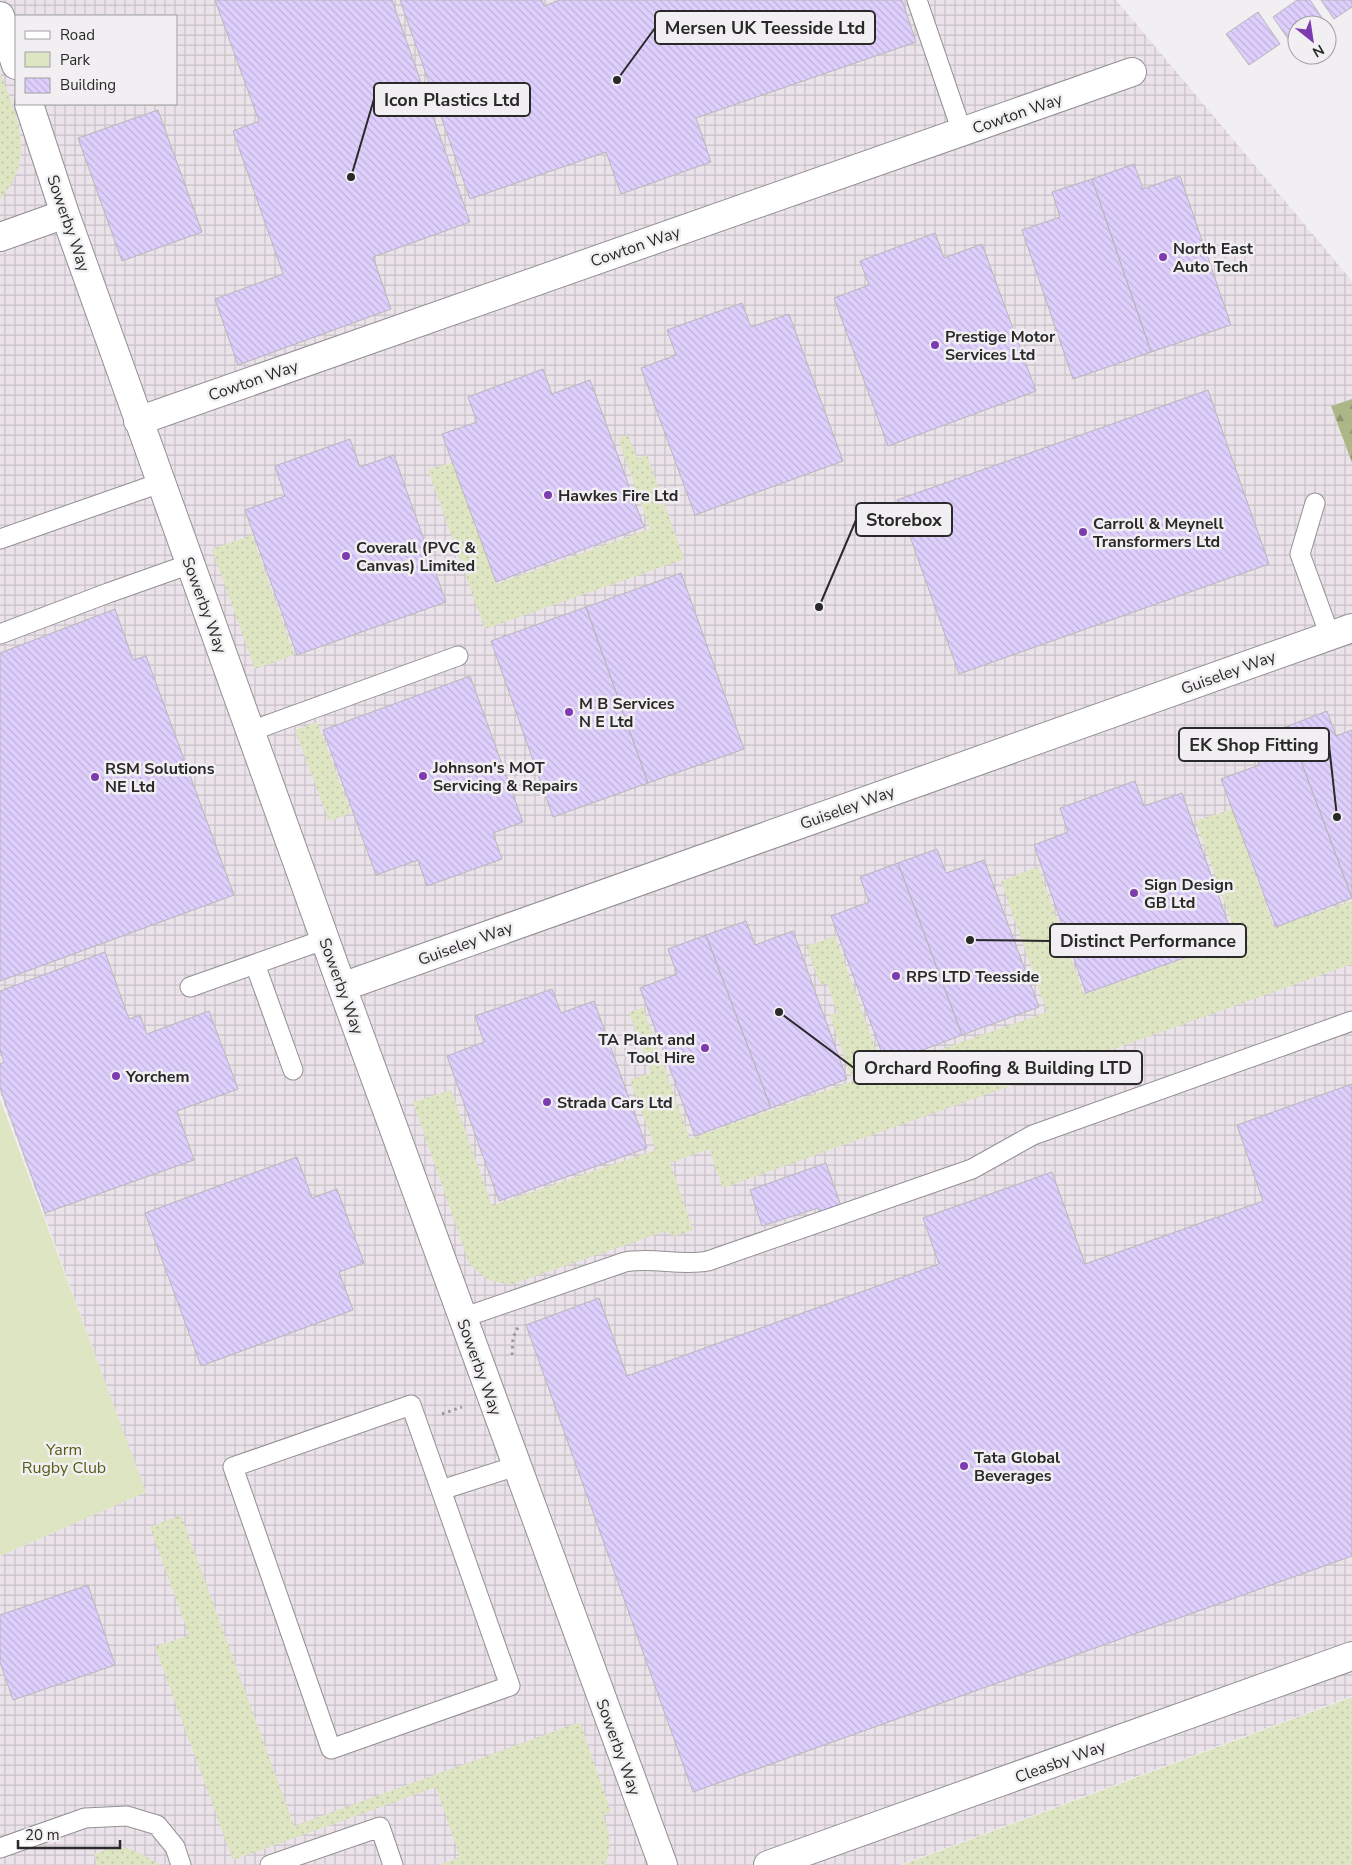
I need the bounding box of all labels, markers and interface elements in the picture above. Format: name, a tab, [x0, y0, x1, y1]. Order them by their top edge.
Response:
callout: Mersen UK Teesside Ltd	[655, 11, 875, 44]
legend	[15, 15, 178, 105]
north arrow	[1287, 15, 1337, 65]
text: Mersen UK Teesside Ltd	[665, 16, 865, 40]
text: Road	[60, 25, 95, 45]
text: N	[1309, 40, 1328, 62]
text: Park	[60, 50, 90, 70]
text: Building	[60, 75, 116, 95]
callout: Icon Plastics Ltd	[374, 83, 530, 116]
text: Icon Plastics Ltd	[384, 88, 520, 112]
street label: Cowton Way	[970, 88, 1066, 140]
street label: Sowerby Way	[41, 172, 95, 275]
street label: Cowton Way	[588, 221, 684, 273]
place label: North East Auto Tech	[1173, 238, 1254, 278]
marker: North East Auto Tech	[1157, 251, 1169, 263]
place label: Prestige Motor Services Ltd	[945, 326, 1056, 366]
marker: Prestige Motor Services Ltd	[929, 339, 941, 351]
street label: Cowton Way	[206, 355, 302, 407]
place label: Hawkes Fire Ltd	[558, 485, 678, 507]
marker: Hawkes Fire Ltd	[542, 489, 554, 501]
callout: Storebox	[856, 503, 952, 536]
text: Storebox	[866, 508, 942, 532]
place label: Carroll & Meynell Transformers Ltd	[1093, 513, 1224, 553]
marker: Carroll & Meynell Transformers Ltd	[1077, 526, 1089, 538]
place label: Coverall (PVC & Canvas) Limited	[356, 537, 476, 577]
marker: Coverall (PVC & Canvas) Limited	[340, 550, 352, 562]
street label: Sowerby Way	[176, 554, 232, 657]
street label: Guiseley Way	[1178, 645, 1279, 700]
place label: M B Services N E Ltd	[579, 693, 675, 733]
marker: M B Services N E Ltd	[563, 706, 575, 718]
callout: EK Shop Fitting	[1179, 728, 1329, 761]
text: EK Shop Fitting	[1189, 733, 1319, 757]
place label: Johnson's MOT Servicing & Repairs	[432, 757, 578, 797]
place label: RSM Solutions NE Ltd	[105, 758, 215, 798]
marker: Johnson's MOT Servicing & Repairs	[417, 770, 429, 782]
marker: RSM Solutions NE Ltd	[89, 771, 101, 783]
street label: Guiseley Way	[797, 780, 898, 835]
place label: Sign Design GB Ltd	[1144, 874, 1233, 914]
marker: Sign Design GB Ltd	[1128, 887, 1140, 899]
street label: Guiseley Way	[415, 916, 516, 971]
callout: Distinct Performance	[1050, 924, 1246, 957]
text: Distinct Performance	[1060, 929, 1236, 953]
street label: Sowerby Way	[313, 935, 369, 1038]
place label: RPS LTD Teesside	[906, 966, 1040, 988]
marker: RPS LTD Teesside	[890, 970, 902, 982]
place label: TA Plant and Tool Hire	[598, 1029, 695, 1069]
marker: TA Plant and Tool Hire	[699, 1042, 711, 1054]
callout: Orchard Roofing & Building LTD	[854, 1051, 1142, 1084]
text: Orchard Roofing & Building LTD	[864, 1056, 1132, 1080]
place label: Yorchem	[125, 1066, 190, 1088]
marker: Yorchem	[110, 1070, 122, 1082]
place label: Strada Cars Ltd	[557, 1092, 673, 1114]
marker: Strada Cars Ltd	[541, 1096, 553, 1108]
street label: Sowerby Way	[451, 1316, 507, 1419]
park label: Yarm Rugby Club	[22, 1439, 106, 1479]
place label: Tata Global Beverages	[974, 1447, 1060, 1487]
marker: Tata Global Beverages	[958, 1460, 970, 1472]
street label: Sowerby Way	[590, 1696, 646, 1799]
street label: Cleasby Way	[1012, 1735, 1109, 1789]
scale bar	[18, 1818, 120, 1850]
text: 20 m	[25, 1825, 60, 1845]

